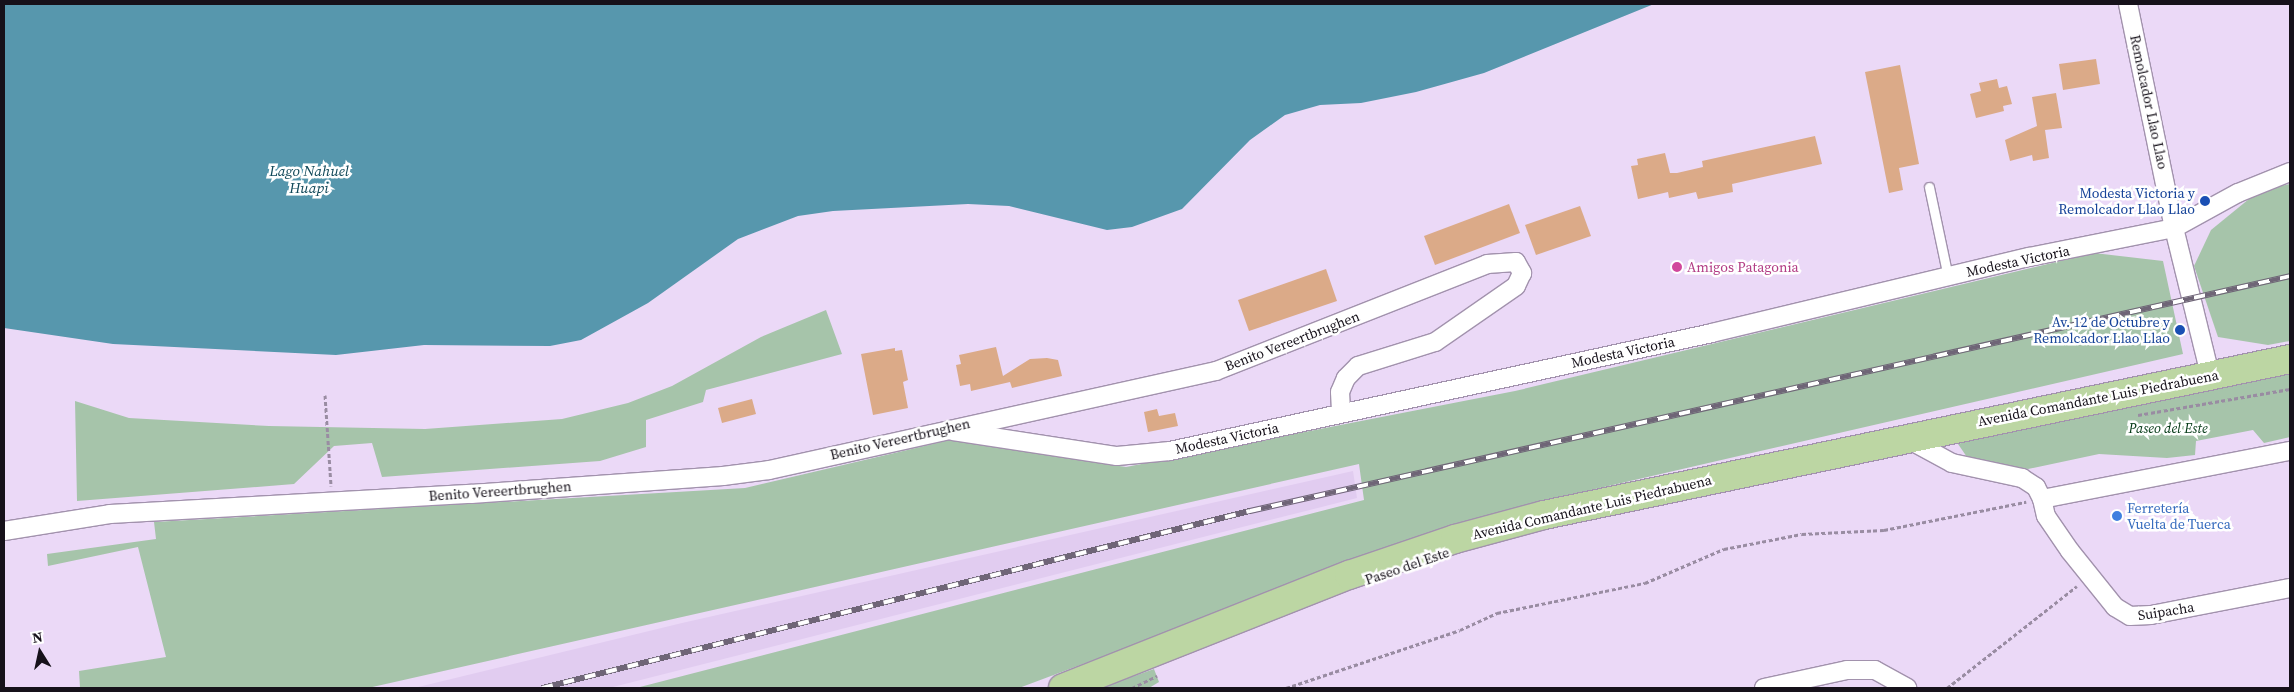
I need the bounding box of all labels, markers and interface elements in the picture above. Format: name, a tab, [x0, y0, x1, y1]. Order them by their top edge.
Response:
street label: Remolcador Llao Llao	[2127, 33, 2171, 171]
water label: Lago Nahuel Huapi	[269, 161, 349, 196]
place label: Modesta Victoria y Remolcador Llao Llao	[2058, 185, 2195, 218]
marker: Modesta Victoria y Remolcador Llao Llao	[2199, 195, 2211, 207]
street label: Modesta Victoria	[1965, 242, 2071, 280]
place label: Amigos Patagonia	[1687, 259, 1799, 275]
marker: Amigos Patagonia	[1671, 261, 1683, 273]
street label: Benito Vereertbrughen	[1222, 307, 1362, 375]
place label: Av. 12 de Octubre y Remolcador Llao Llao	[2033, 314, 2170, 347]
marker: Av. 12 de Octubre y Remolcador Llao Llao	[2174, 324, 2186, 336]
street label: Modesta Victoria	[1570, 333, 1676, 371]
street label: Avenida Comandante Luis Piedrabuena	[1976, 366, 2220, 430]
street label: Benito Vereertbrughen	[828, 415, 972, 463]
street label: Modesta Victoria	[1174, 419, 1280, 457]
park label: Paseo del Este	[2128, 420, 2208, 436]
street label: Avenida Comandante Luis Piedrabuena	[1471, 471, 1713, 543]
street label: Benito Vereertbrughen	[428, 478, 572, 504]
place label: Ferretería Vuelta de Tuerca	[2127, 500, 2231, 532]
marker: Ferretería Vuelta de Tuerca	[2111, 510, 2123, 522]
street label: Paseo del Este	[1363, 544, 1451, 588]
street label: Suipacha	[2137, 598, 2195, 624]
text: N	[31, 626, 44, 648]
north arrow	[15, 627, 65, 677]

